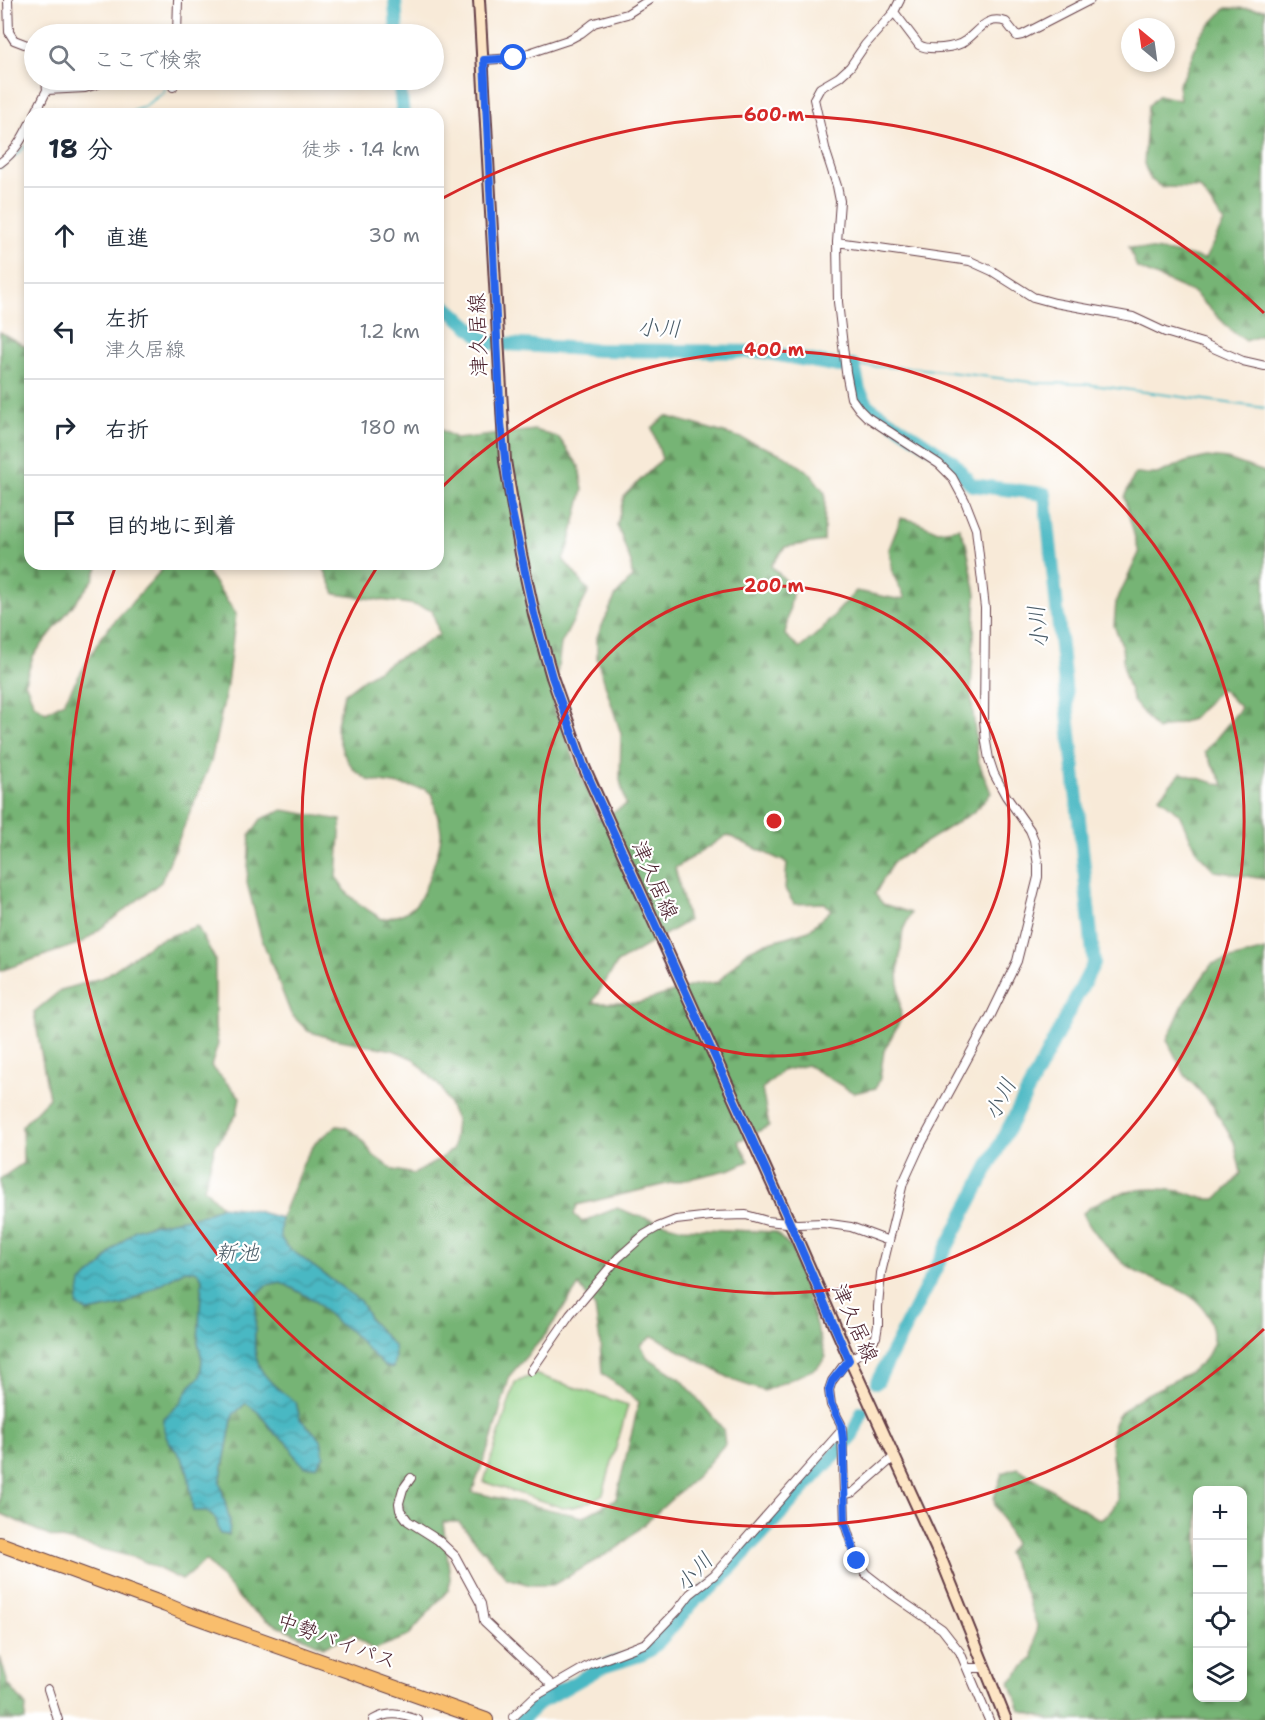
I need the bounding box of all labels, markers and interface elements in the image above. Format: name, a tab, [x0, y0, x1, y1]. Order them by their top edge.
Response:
north arrow	[1121, 18, 1175, 72]
search box	[24, 24, 444, 90]
icon: search	[45, 41, 78, 74]
route start	[500, 44, 526, 70]
text: ここで検索	[93, 45, 203, 74]
text: 600 m	[744, 103, 805, 127]
text: 18 分	[48, 131, 113, 166]
text: 徒歩 · 1.4 km	[302, 136, 420, 162]
icon: ahead	[48, 219, 81, 252]
text: 30 m	[368, 222, 420, 248]
text: 直進	[105, 223, 149, 252]
street label: 津久居線	[463, 293, 493, 377]
text: 左折	[105, 304, 149, 333]
water label: 小川	[636, 313, 682, 343]
icon: left	[48, 315, 81, 348]
text: 1.2 km	[360, 318, 420, 344]
text: 津久居線	[105, 336, 185, 362]
text: 400 m	[744, 338, 805, 362]
icon: right	[48, 411, 81, 444]
text: 180 m	[360, 414, 420, 440]
text: 右折	[105, 415, 149, 444]
icon: arrive	[48, 507, 81, 540]
text: 目的地に到着	[105, 511, 237, 540]
text: 200 m	[744, 574, 805, 598]
water label: 小川	[1021, 604, 1055, 650]
centre of rings	[764, 811, 784, 831]
street label: 津久居線	[625, 836, 685, 924]
water label: 小川	[977, 1073, 1023, 1125]
water label: 新池	[215, 1238, 260, 1267]
street label: 津久居線	[825, 1279, 885, 1367]
map controls	[1193, 1486, 1247, 1702]
button: +	[1193, 1486, 1247, 1540]
button: −	[1193, 1540, 1247, 1594]
water label: 小川	[668, 1546, 720, 1598]
route end	[843, 1547, 869, 1573]
button: locate	[1193, 1594, 1247, 1648]
street label: 中勢バイパス	[273, 1606, 401, 1676]
button: layers	[1193, 1648, 1247, 1702]

